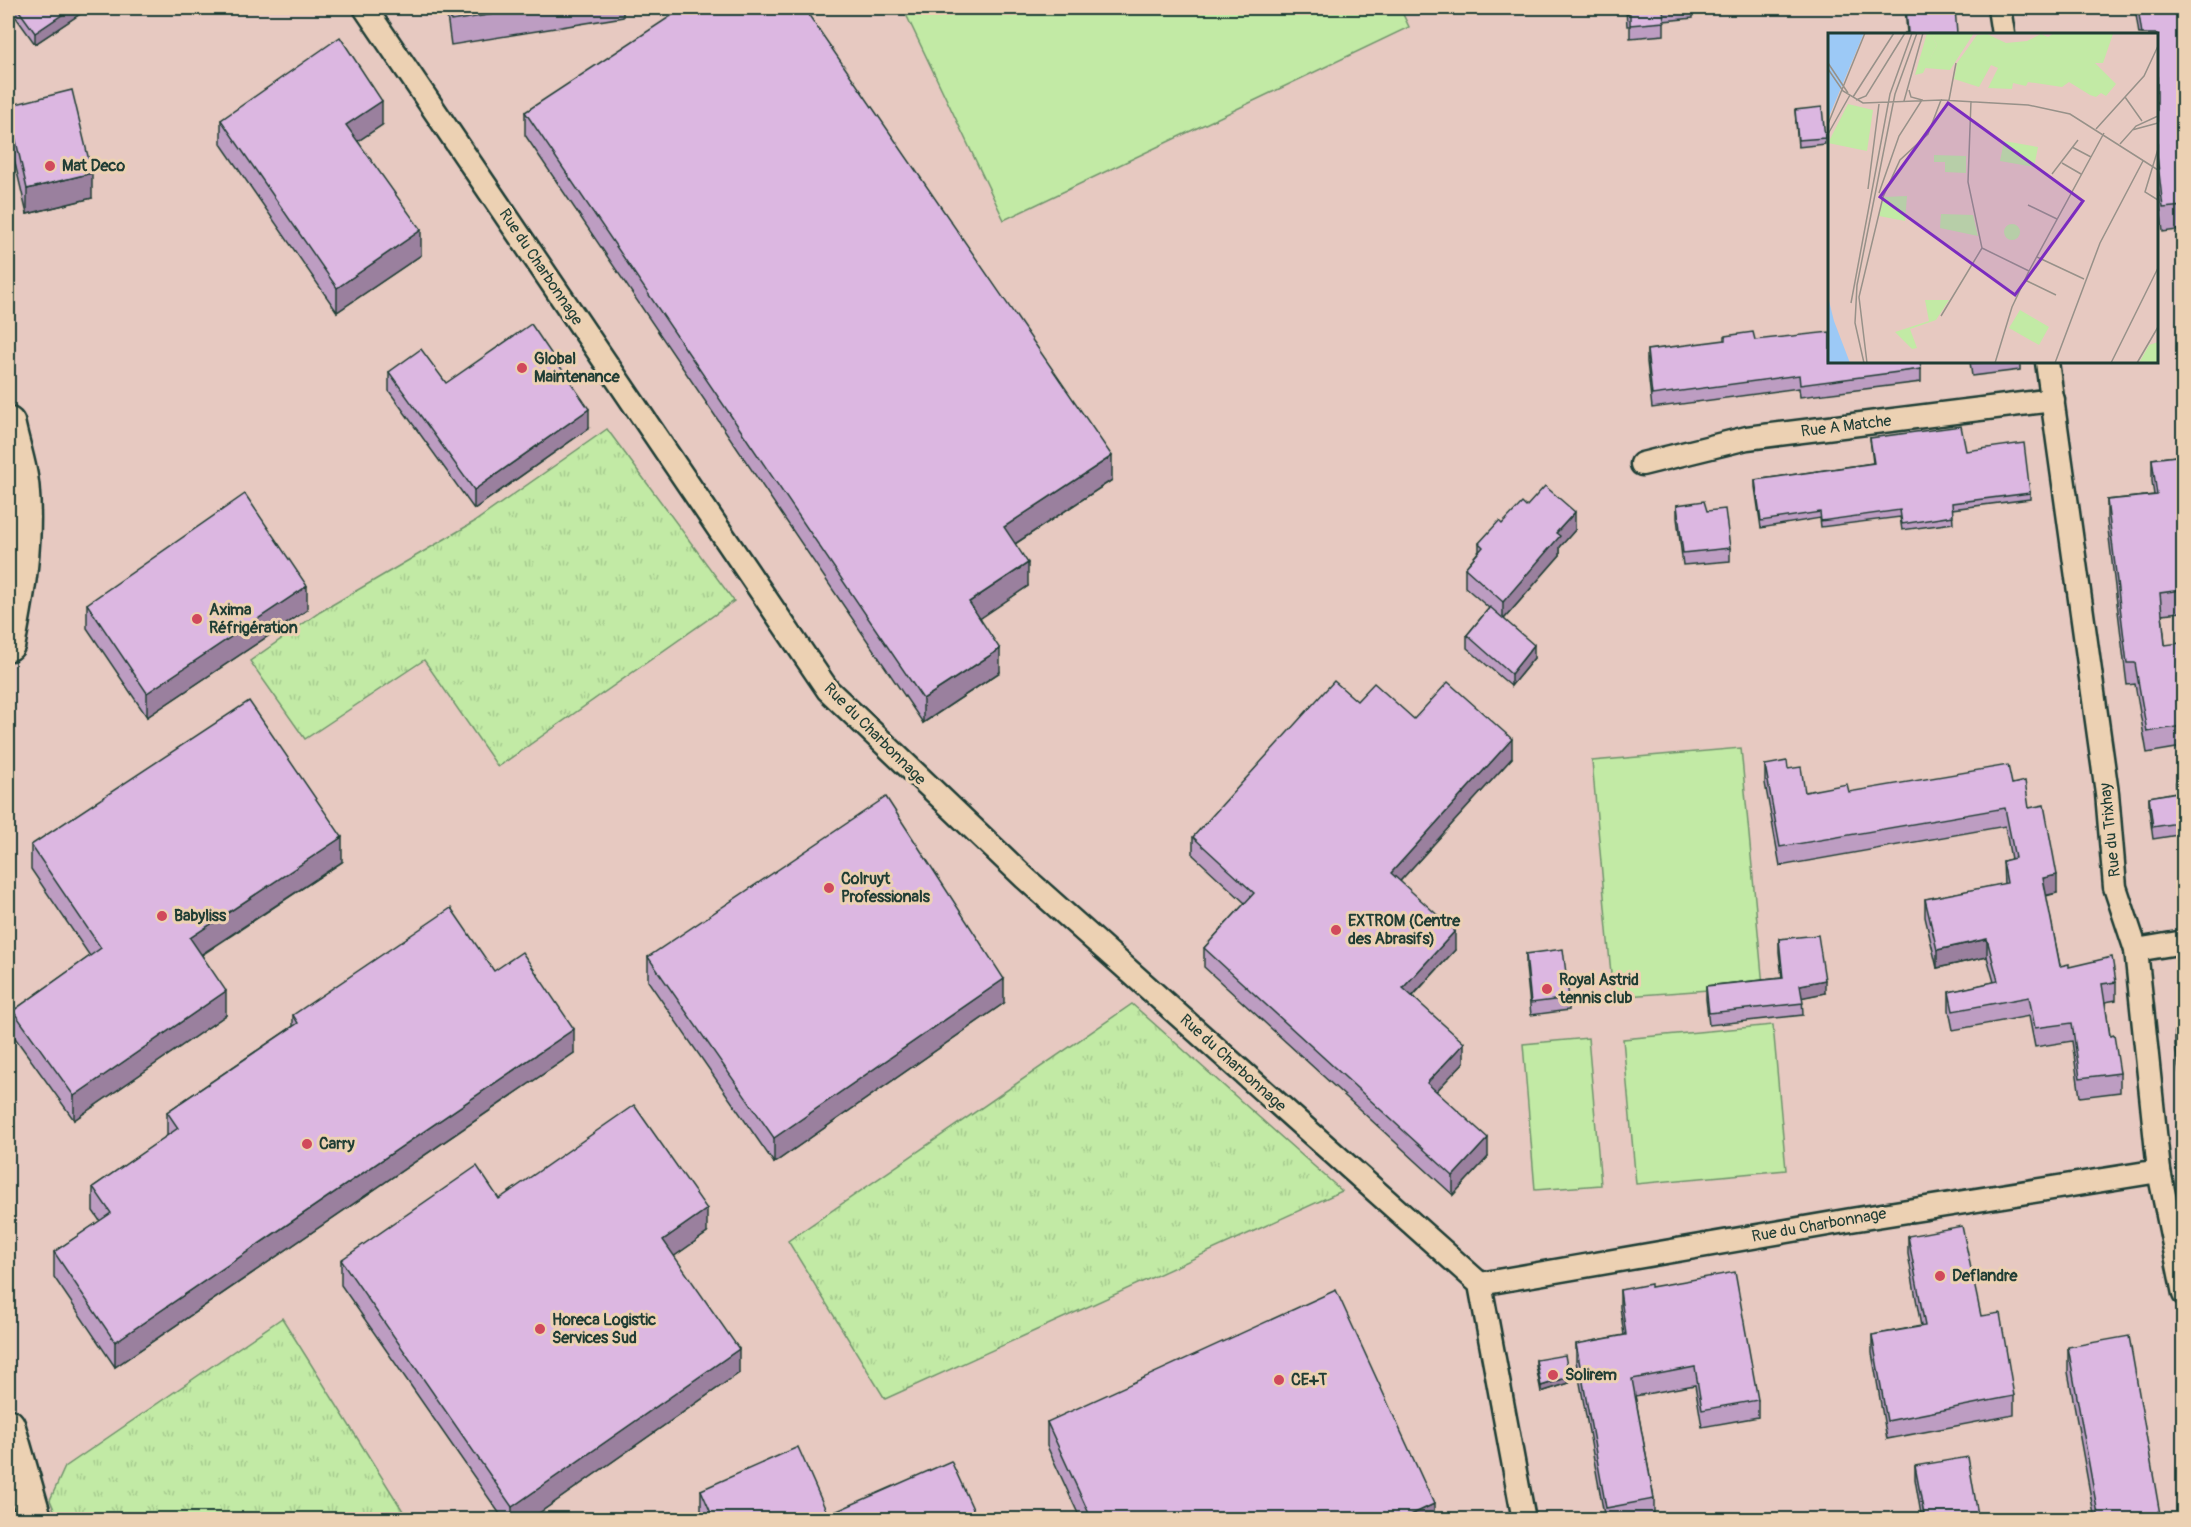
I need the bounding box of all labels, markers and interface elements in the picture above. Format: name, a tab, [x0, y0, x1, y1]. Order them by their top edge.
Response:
inset map	[1828, 33, 2158, 363]
place label: Mat Deco	[62, 156, 125, 176]
marker: Mat Deco	[43, 159, 57, 173]
street label: Rue du Charbonnage	[495, 205, 587, 329]
place label: Global Maintenance	[534, 349, 621, 387]
marker: Global Maintenance	[515, 361, 529, 375]
street label: Rue A Matche	[1800, 411, 1892, 441]
place label: Axima Réfrigération	[209, 600, 298, 638]
marker: Axima Réfrigération	[190, 612, 204, 626]
street label: Rue du Charbonnage	[820, 679, 930, 789]
street label: Rue du Trixhay	[2095, 782, 2125, 878]
place label: Colruyt Professionals	[841, 869, 931, 907]
marker: Colruyt Professionals	[822, 881, 836, 895]
place label: Babyliss	[174, 906, 227, 926]
marker: Babyliss	[155, 909, 169, 923]
place label: EXTROM (Centre des Abrasifs)	[1348, 911, 1461, 949]
marker: EXTROM (Centre des Abrasifs)	[1329, 923, 1343, 937]
place label: Royal Astrid tennis club	[1558, 970, 1639, 1008]
marker: Royal Astrid tennis club	[1540, 982, 1554, 996]
street label: Rue du Charbonnage	[1176, 1010, 1290, 1116]
place label: Carry	[319, 1134, 355, 1154]
marker: Carry	[300, 1137, 314, 1151]
street label: Rue du Charbonnage	[1750, 1203, 1888, 1247]
place label: Deflandre	[1952, 1266, 2018, 1286]
marker: Deflandre	[1933, 1269, 1947, 1283]
place label: Horeca Logistic Services Sud	[552, 1310, 656, 1348]
marker: Horeca Logistic Services Sud	[533, 1322, 547, 1336]
place label: Solirem	[1565, 1365, 1617, 1385]
marker: Solirem	[1546, 1368, 1560, 1382]
place label: CE+T	[1291, 1370, 1327, 1390]
marker: CE+T	[1272, 1373, 1286, 1387]

